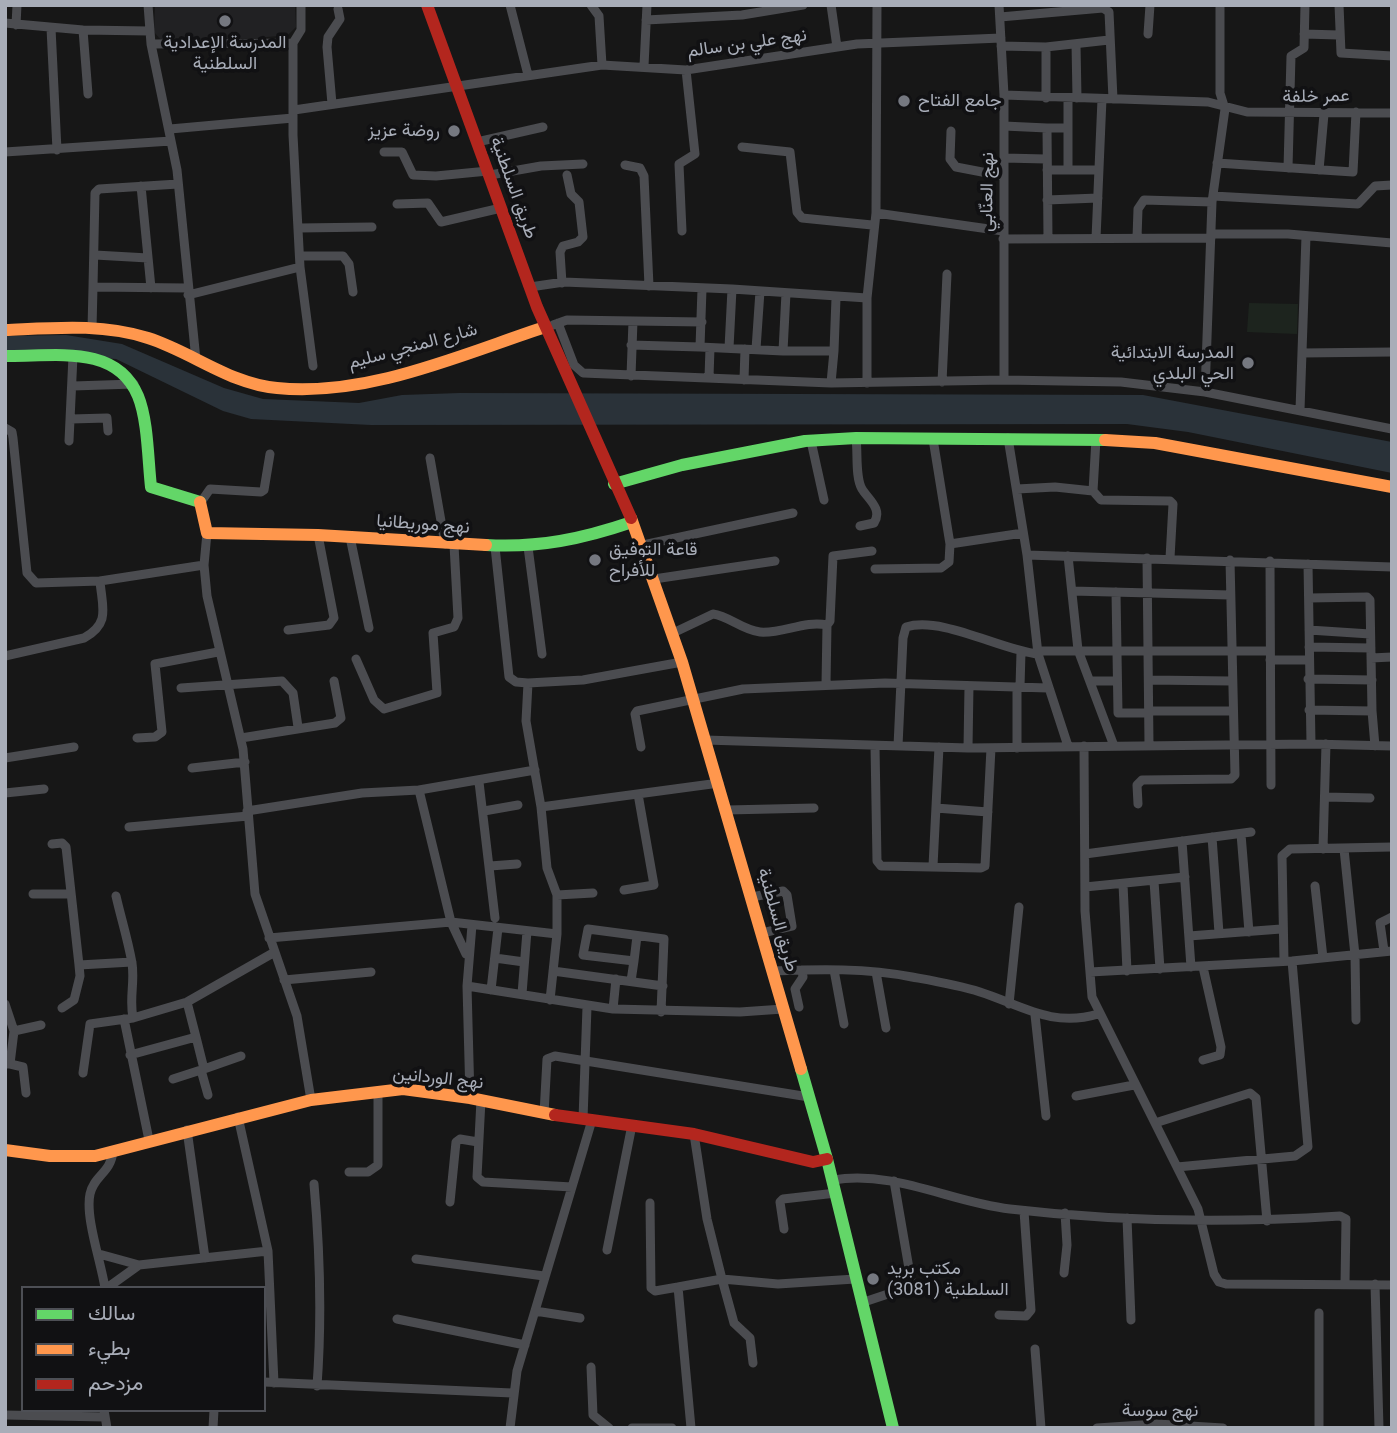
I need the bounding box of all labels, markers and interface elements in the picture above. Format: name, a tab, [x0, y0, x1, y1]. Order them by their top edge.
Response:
marker: المدرسة الإعدادية السلطنية	[217, 13, 233, 29]
street label: نهج علي بن سالم	[686, 25, 808, 63]
place label: المدرسة الإعدادية السلطنية	[163, 32, 287, 74]
street label: عمر خلفة	[1282, 86, 1350, 108]
place label: جامع الفتاح	[918, 90, 1002, 112]
marker: جامع الفتاح	[896, 93, 912, 109]
place label: روضة عزيز	[368, 120, 440, 142]
marker: روضة عزيز	[446, 123, 462, 139]
street label: طريق السلطنية	[485, 134, 541, 242]
street label: نهج العنّابي	[977, 152, 999, 232]
street label: شارع المنجي سليم	[346, 319, 480, 375]
place label: المدرسة الابتدائية الحي البلدي	[1111, 342, 1234, 384]
marker: المدرسة الابتدائية الحي البلدي	[1240, 355, 1256, 371]
street label: نهج موريطانيا	[376, 511, 470, 539]
place label: قاعة التوفيق للأفراح	[609, 539, 698, 582]
marker: قاعة التوفيق للأفراح	[587, 552, 603, 568]
street label: طريق السلطنية	[752, 866, 802, 974]
street label: نهج الوردانين	[392, 1063, 484, 1095]
place label: مكتب بريد السلطنية (3081)	[887, 1258, 1009, 1300]
marker: مكتب بريد السلطنية (3081)	[865, 1271, 881, 1287]
legend	[21, 1286, 266, 1412]
text: سالك	[88, 1301, 135, 1325]
text: بطيء	[88, 1336, 131, 1360]
text: مزدحم	[88, 1371, 143, 1395]
street label: نهج سوسة	[1122, 1400, 1198, 1422]

